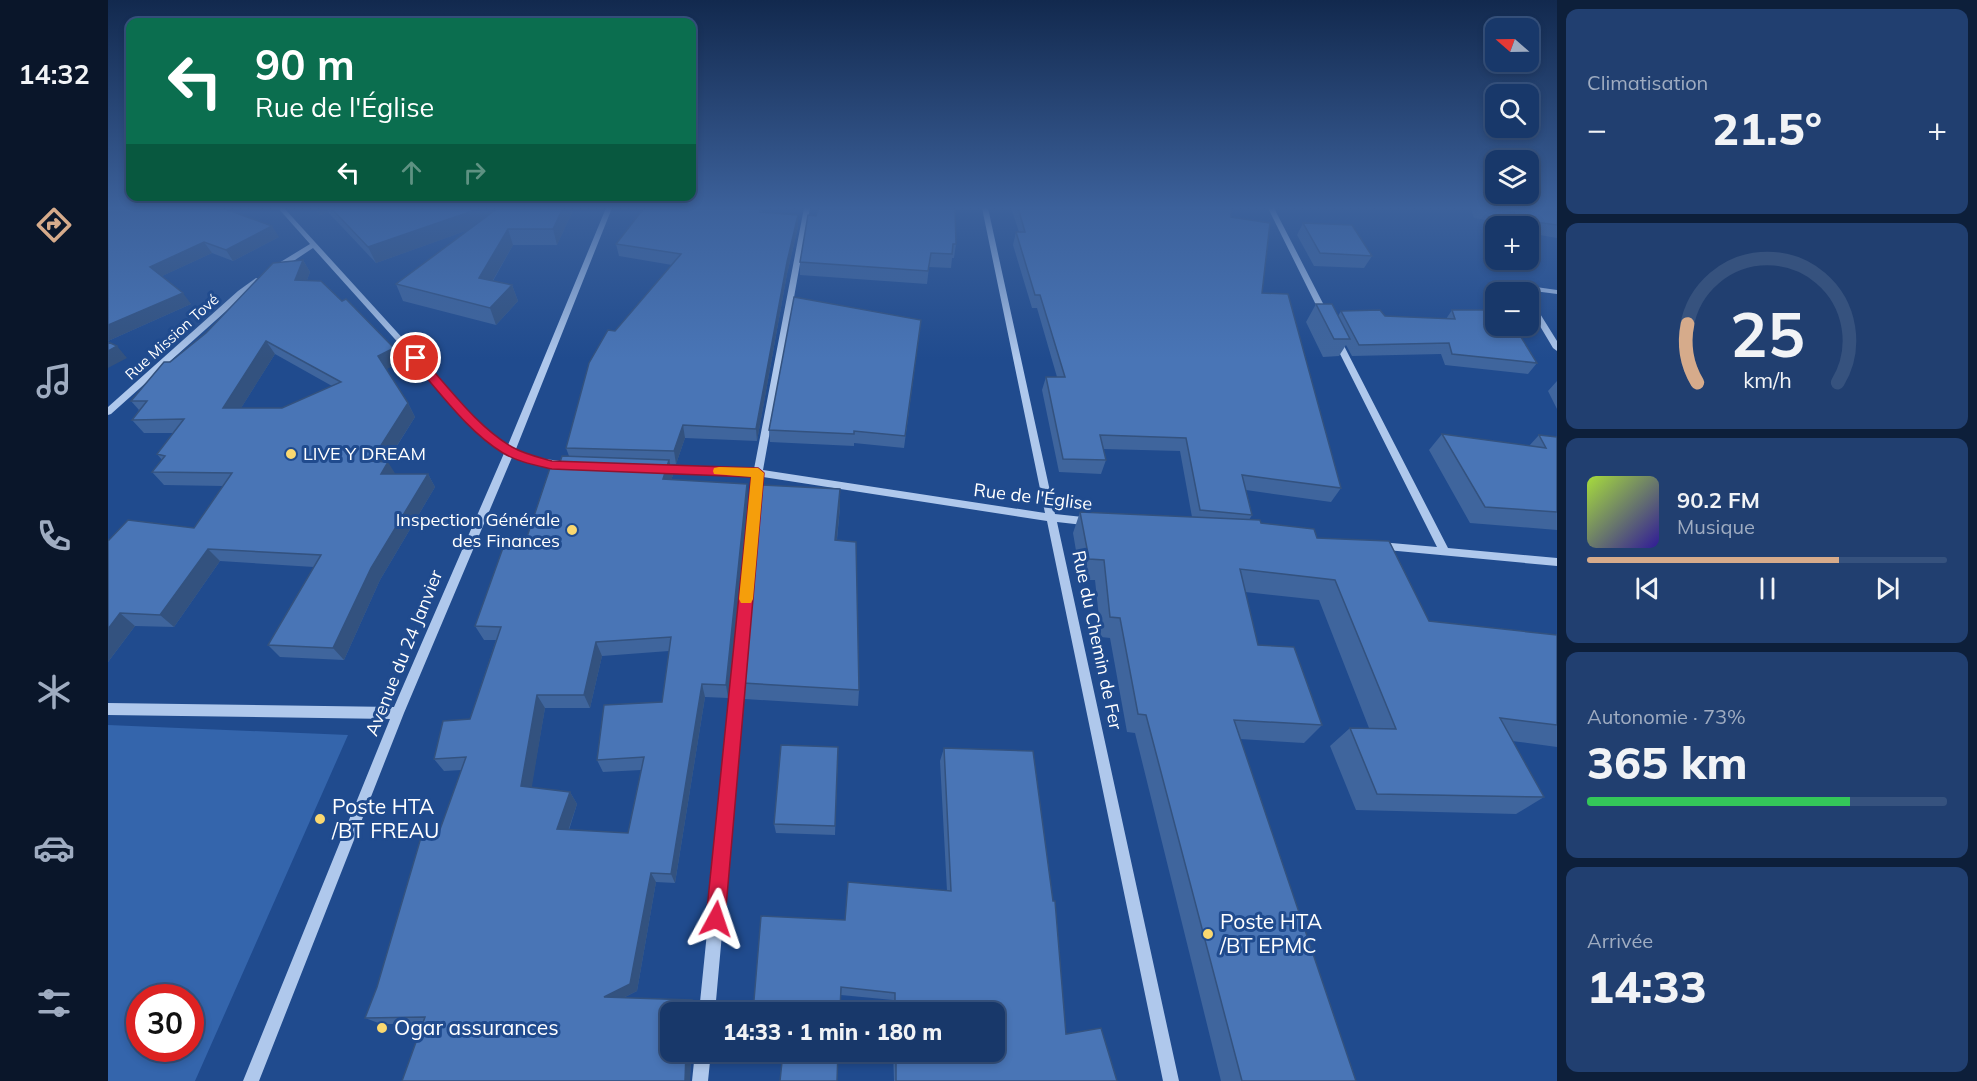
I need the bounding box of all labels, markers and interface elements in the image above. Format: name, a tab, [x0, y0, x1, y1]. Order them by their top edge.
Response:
north arrow	[1485, 18, 1539, 72]
map controls	[1485, 18, 1539, 336]
text: 90 m	[255, 38, 355, 91]
icon: left	[156, 42, 234, 120]
text: 14:32	[18, 57, 90, 91]
text: Climatisation	[1587, 70, 1708, 95]
button: search	[1485, 84, 1539, 138]
text: Rue de l'Église	[255, 90, 434, 124]
text: 21.5°	[1712, 100, 1822, 156]
text: −	[1587, 108, 1607, 149]
text: +	[1927, 108, 1947, 149]
button: layers	[1485, 150, 1539, 204]
icon: left	[332, 156, 365, 189]
icon: ahead	[395, 156, 428, 189]
icon: right	[458, 156, 491, 189]
icon: directions	[33, 204, 75, 246]
button: +	[1485, 216, 1539, 270]
button: −	[1485, 282, 1539, 336]
street label: Rue Mission Tové	[121, 290, 222, 384]
text: 25	[1730, 294, 1804, 373]
pin	[390, 332, 441, 383]
icon: arrive	[399, 341, 432, 374]
icon: music	[33, 360, 75, 402]
text: km/h	[1743, 367, 1791, 394]
place label: LIVE Y DREAM	[303, 442, 426, 465]
marker: LIVE Y DREAM	[284, 447, 298, 461]
street label: Rue de l'Église	[972, 478, 1094, 515]
text: 90.2 FM	[1677, 486, 1760, 514]
place label: Inspection Générale des Finances	[396, 508, 560, 552]
text: Musique	[1677, 514, 1755, 539]
icon: phone	[33, 515, 75, 557]
marker: Inspection Générale des Finances	[565, 523, 579, 537]
street label: Rue du Chemin de Fer	[1067, 548, 1128, 732]
street label: Avenue du 24 Janvier	[360, 566, 448, 739]
icon: previous	[1631, 572, 1664, 605]
icon: pause	[1751, 572, 1784, 605]
icon: next	[1871, 572, 1904, 605]
icon: climate	[33, 671, 75, 713]
text: Autonomie · 73%	[1587, 704, 1746, 729]
text: 365 km	[1587, 734, 1748, 790]
place label: Poste HTA /BT FREAU	[331, 793, 439, 843]
marker: Poste HTA /BT FREAU	[313, 812, 327, 826]
icon: car	[33, 827, 75, 869]
position arrow	[684, 887, 748, 951]
place label: Poste HTA /BT EPMC	[1219, 908, 1323, 958]
marker: Poste HTA /BT EPMC	[1201, 927, 1215, 941]
text: Arrivée	[1587, 928, 1653, 953]
text: 14:33	[1587, 958, 1707, 1014]
icon: filters	[33, 982, 75, 1024]
speed limit sign: 30	[126, 984, 204, 1062]
place label: Ogar assurances	[394, 1014, 559, 1040]
text: 14:33 · 1 min · 180 m	[723, 1018, 942, 1046]
marker: Ogar assurances	[375, 1021, 389, 1035]

